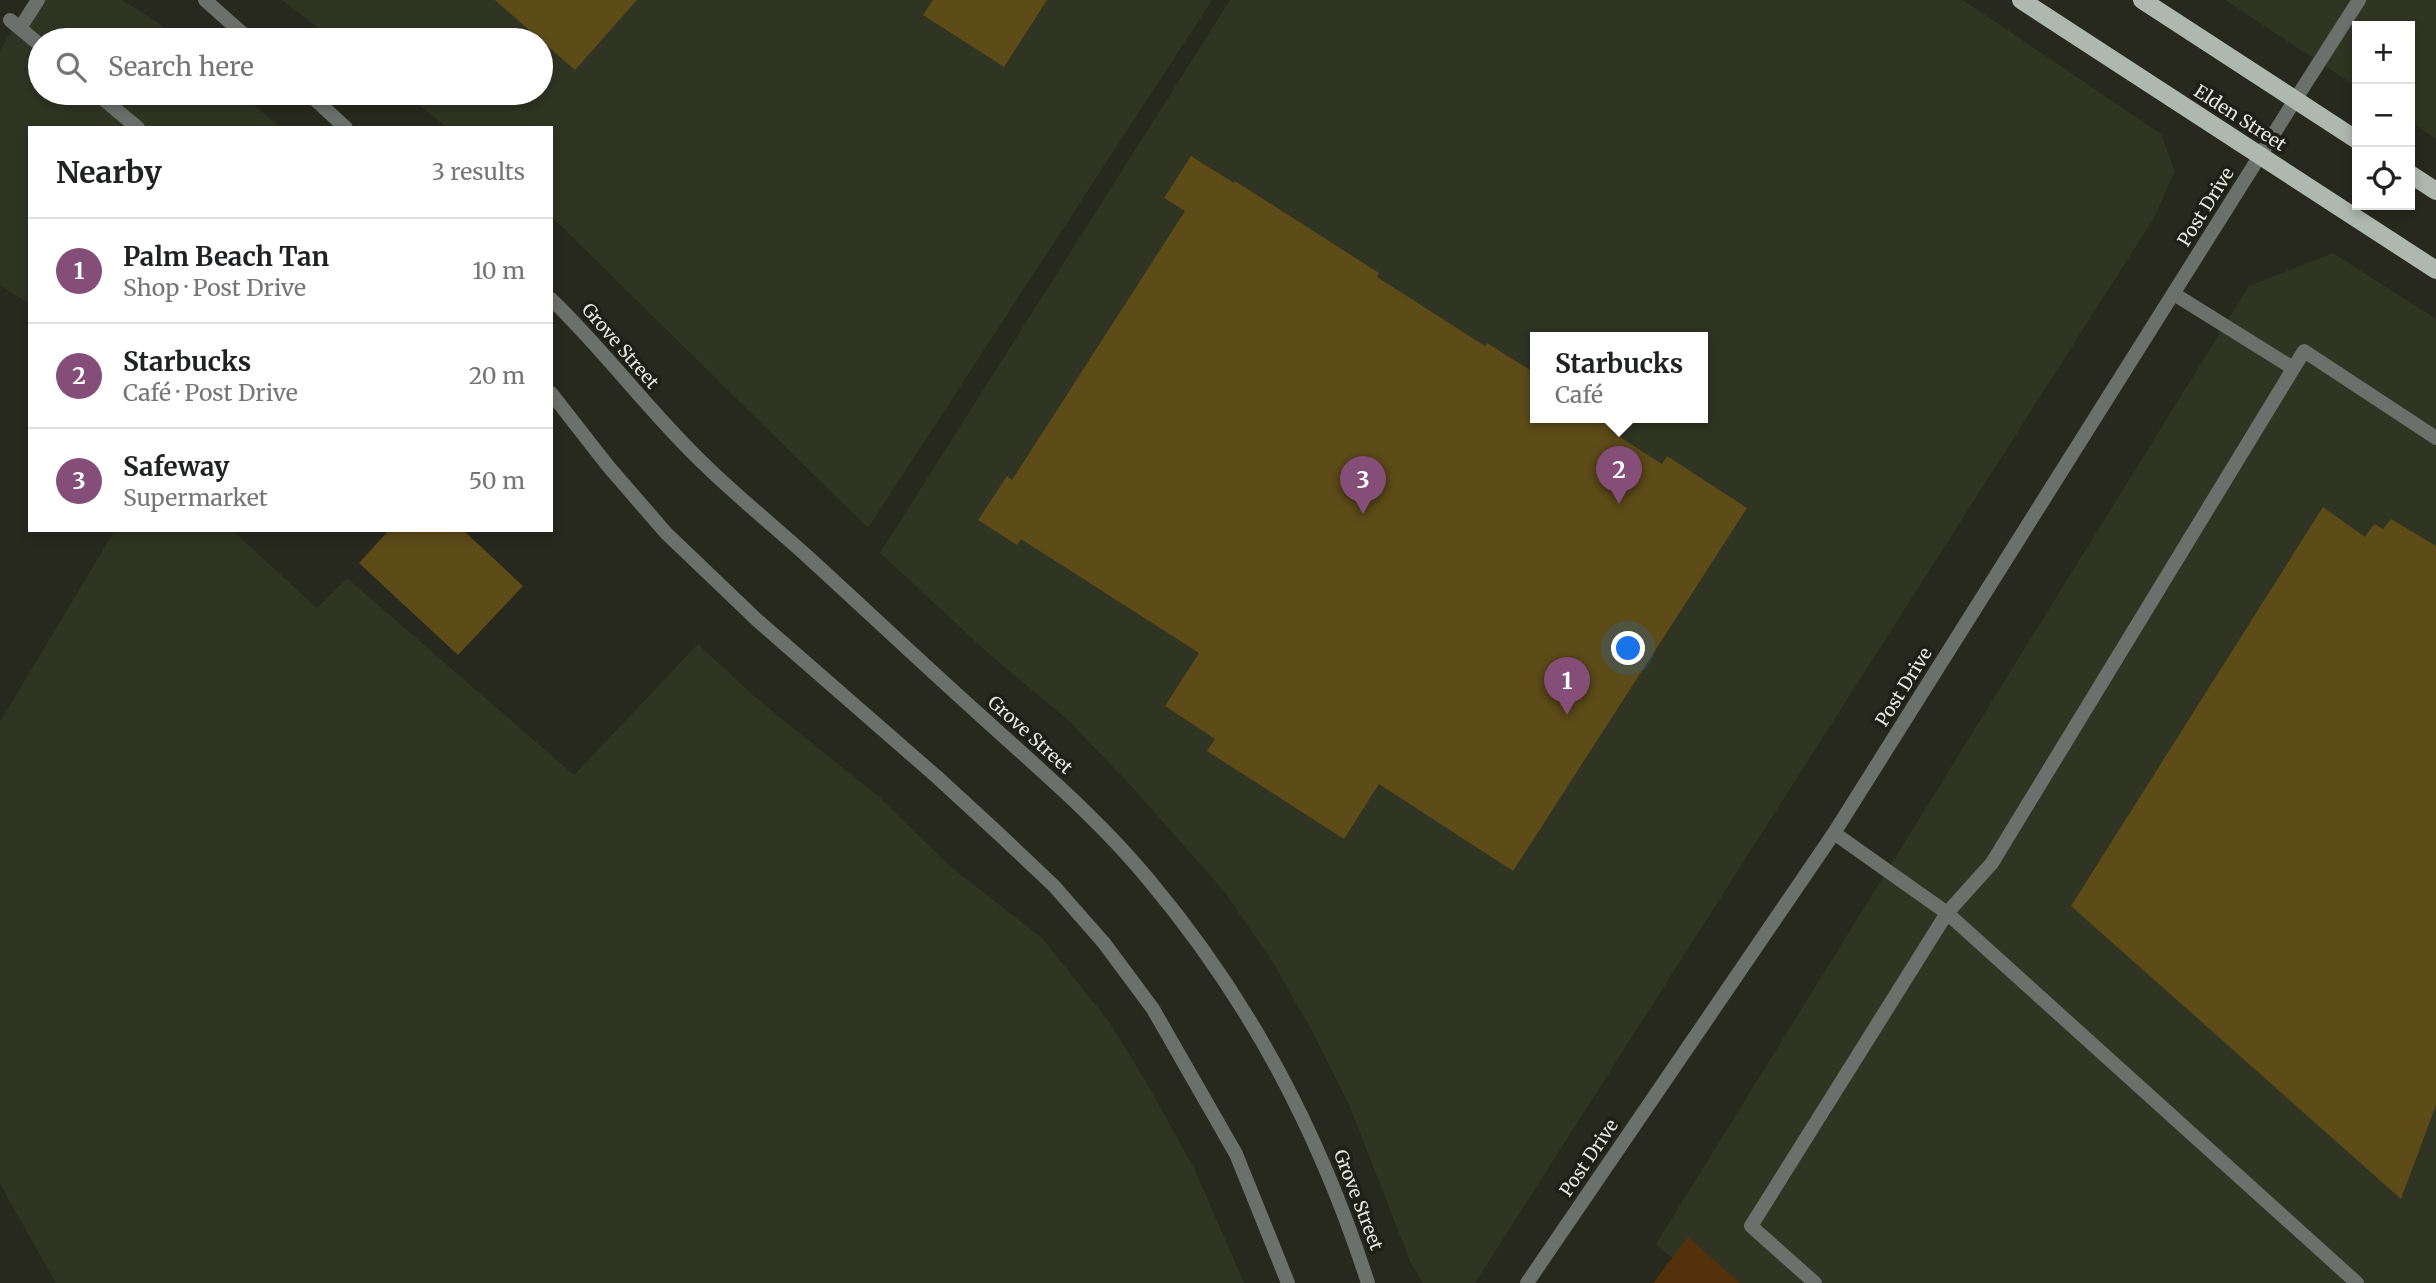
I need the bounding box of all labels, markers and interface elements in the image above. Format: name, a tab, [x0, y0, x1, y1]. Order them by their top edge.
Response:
map controls	[2352, 21, 2415, 210]
button: +	[2352, 21, 2415, 84]
search box	[28, 28, 553, 105]
icon: search	[52, 48, 90, 86]
text: Search here	[108, 50, 254, 83]
street label: Elden Street	[2190, 79, 2291, 156]
button: −	[2352, 84, 2415, 147]
button: locate	[2352, 147, 2415, 210]
text: Nearby	[56, 153, 162, 191]
text: 3 results	[432, 157, 525, 186]
street label: Post Drive	[2172, 163, 2239, 250]
text: Palm Beach Tan	[123, 240, 329, 273]
text: 1	[74, 256, 84, 285]
text: 10 m	[472, 256, 525, 285]
text: Shop · Post Drive	[123, 273, 306, 302]
street label: Grove Street	[577, 298, 664, 393]
popup	[1530, 332, 1708, 423]
text: Starbucks	[123, 345, 251, 378]
text: Starbucks	[1555, 347, 1683, 380]
text: 2	[72, 361, 86, 390]
text: 20 m	[469, 361, 525, 390]
text: Café · Post Drive	[123, 378, 298, 407]
text: Café	[1555, 380, 1603, 409]
pin: 2	[1596, 446, 1642, 504]
text: Safeway	[123, 450, 229, 483]
pin: 3	[1340, 456, 1386, 514]
text: 3	[72, 466, 86, 495]
text: 50 m	[469, 466, 525, 495]
text: Supermarket	[123, 483, 268, 512]
your location	[1611, 631, 1645, 665]
street label: Post Drive	[1870, 643, 1937, 730]
pin: 1	[1544, 657, 1590, 715]
street label: Grove Street	[983, 691, 1077, 779]
street label: Post Drive	[1554, 1115, 1623, 1201]
street label: Grove Street	[1329, 1146, 1388, 1253]

